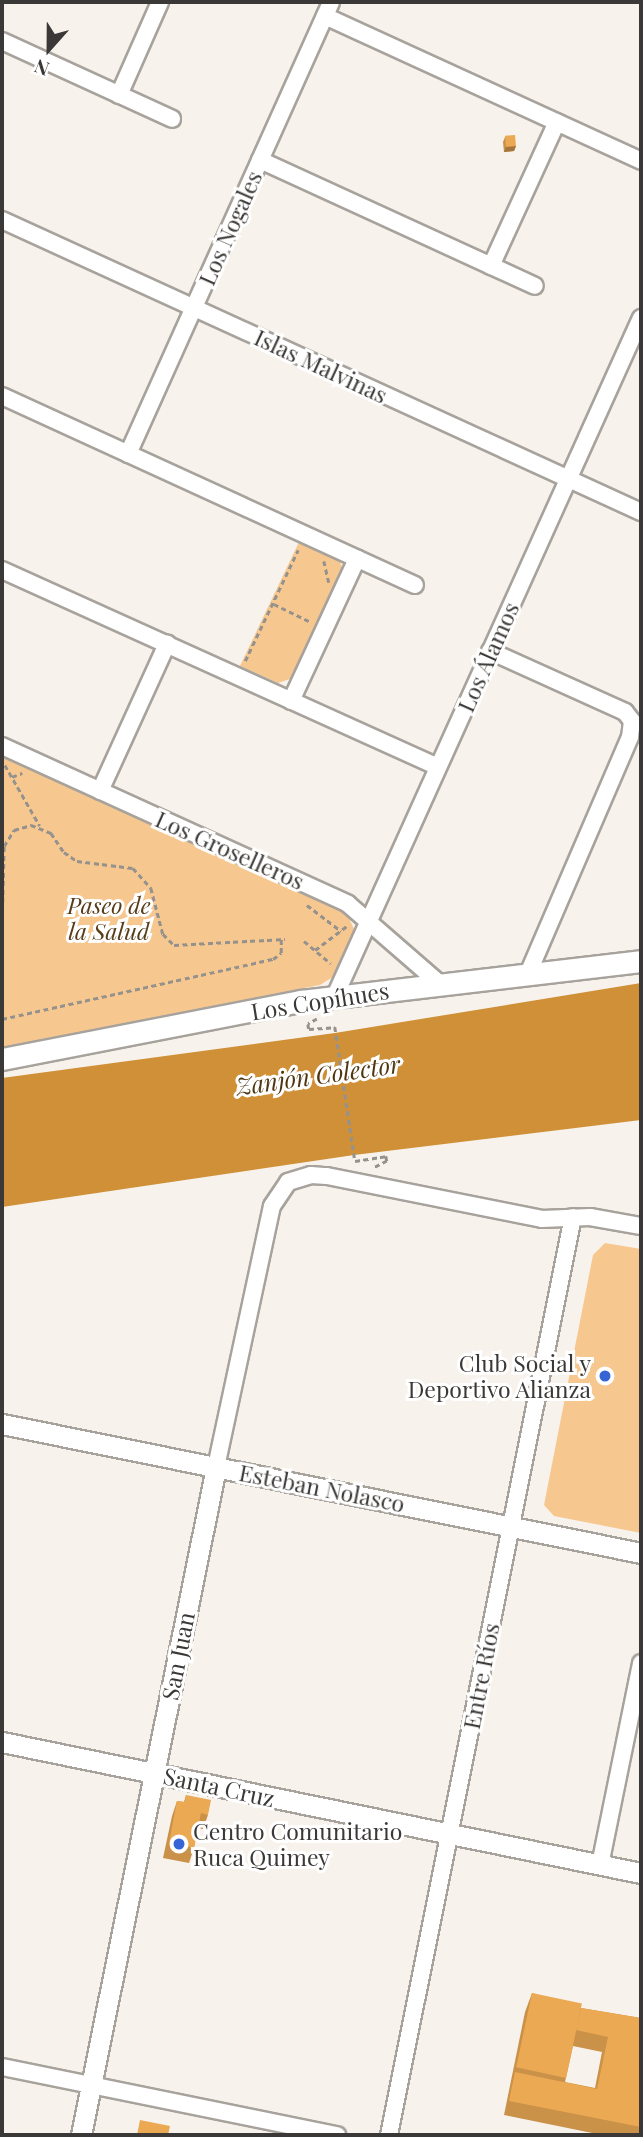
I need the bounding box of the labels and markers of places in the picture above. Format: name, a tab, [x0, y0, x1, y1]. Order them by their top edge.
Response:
place label: Club Social y Deportivo Alianza	[407, 1349, 591, 1403]
marker: Club Social y Deportivo Alianza	[597, 1368, 613, 1384]
place label: Centro Comunitario Ruca Quimey	[193, 1817, 402, 1871]
marker: Centro Comunitario Ruca Quimey	[171, 1836, 187, 1852]

